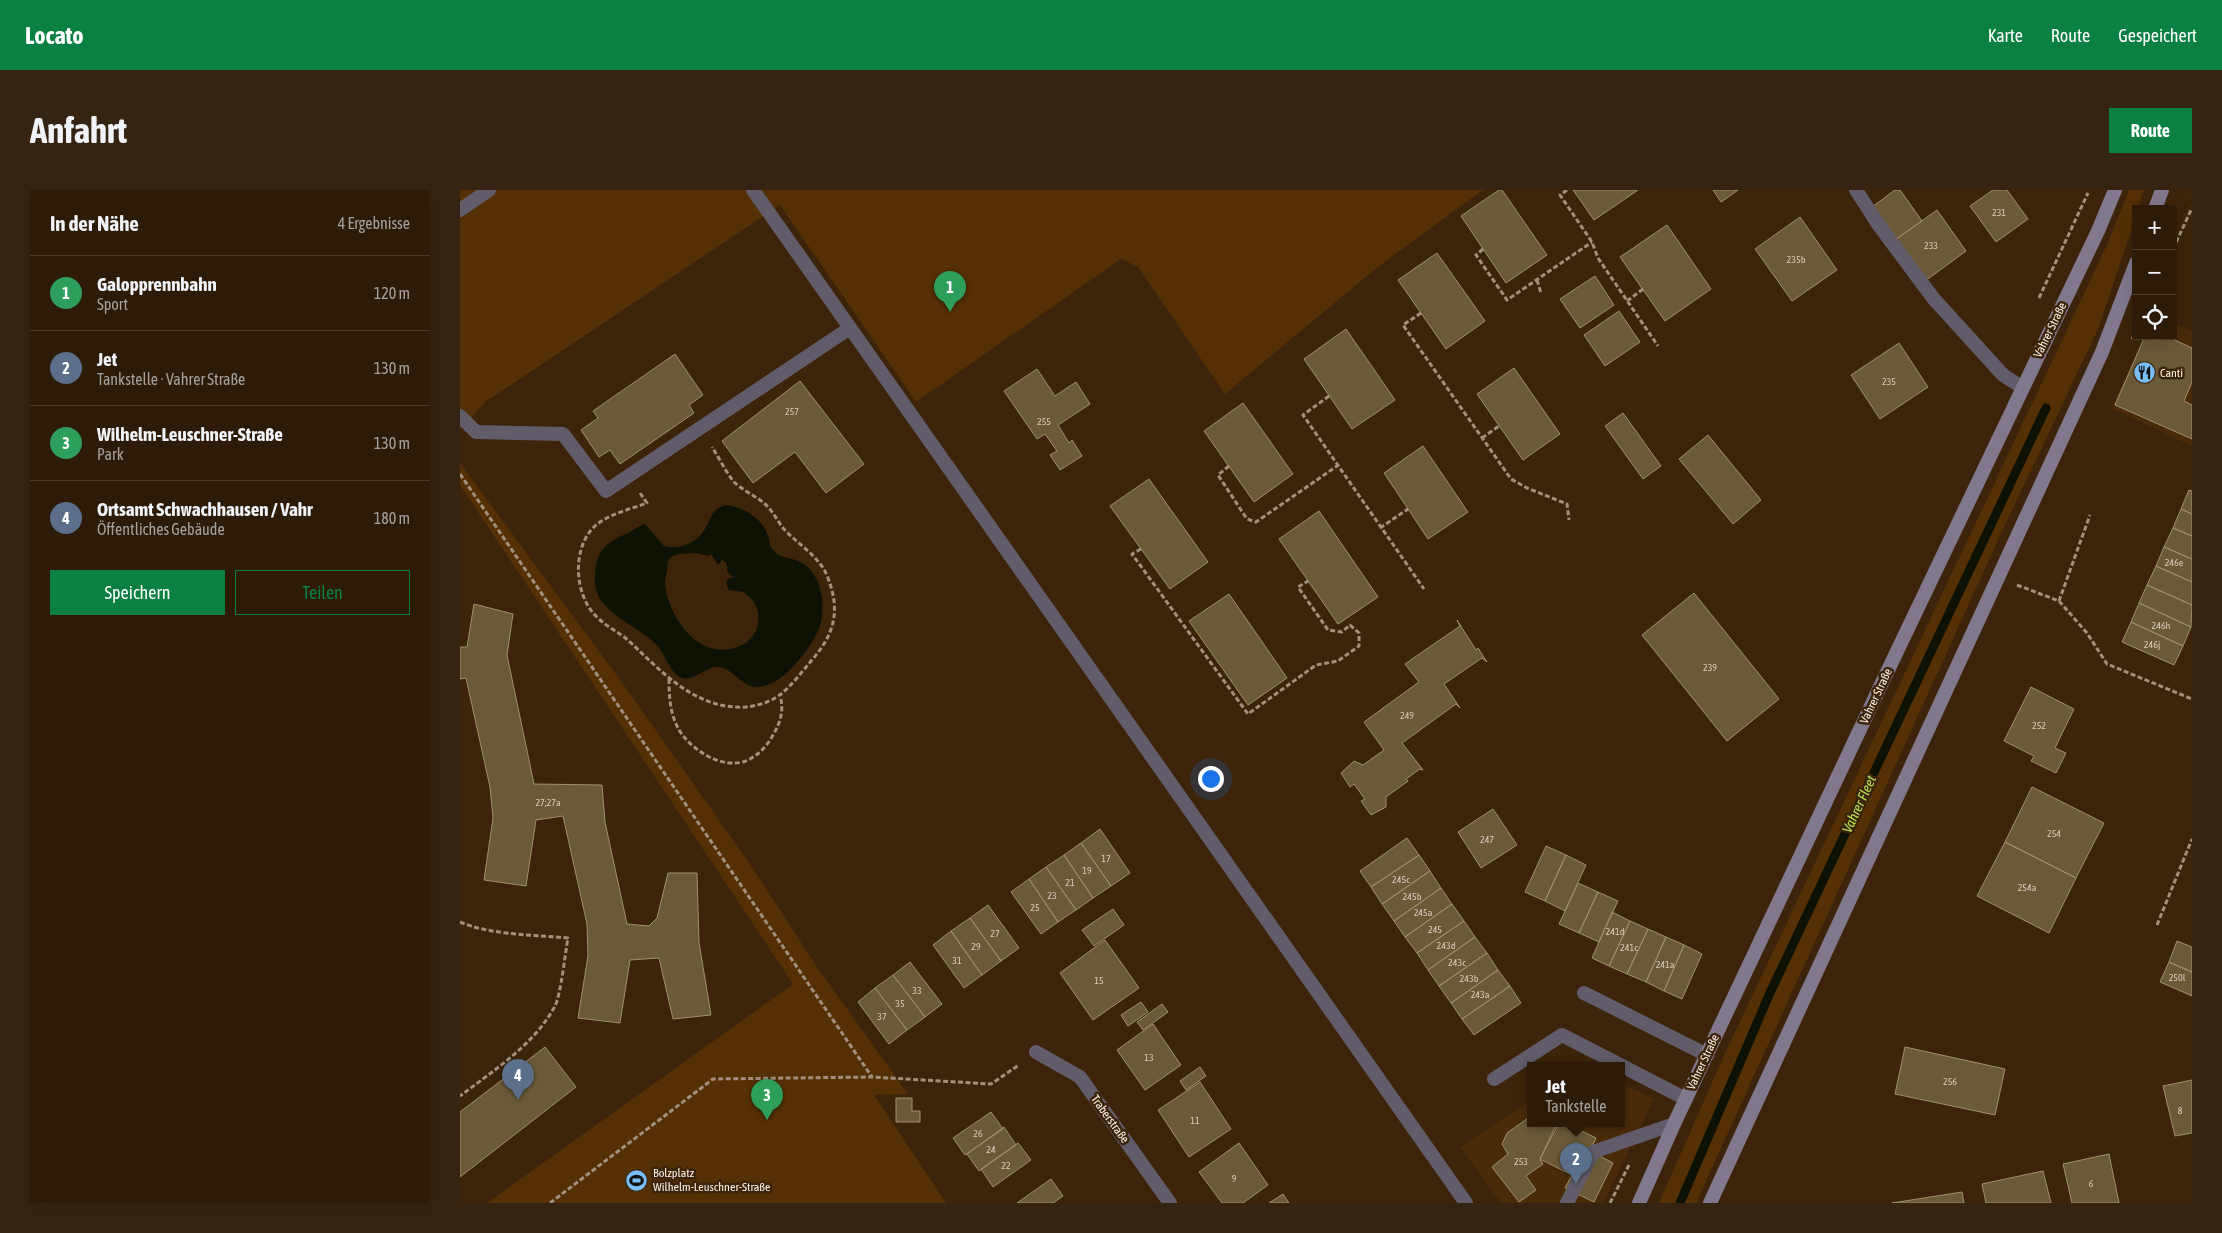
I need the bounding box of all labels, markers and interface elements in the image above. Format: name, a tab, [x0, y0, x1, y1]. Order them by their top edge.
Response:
text: Locato	[25, 22, 84, 49]
text: Karte	[1988, 25, 2023, 46]
text: Route	[2051, 25, 2090, 46]
text: Gespeichert	[2118, 25, 2197, 46]
button: Route	[2109, 108, 2192, 153]
text: Anfahrt	[30, 110, 127, 150]
map controls	[2132, 205, 2177, 340]
button: +	[2132, 205, 2177, 250]
house number: 231	[1992, 207, 2006, 218]
text: In der Nähe	[50, 211, 139, 235]
text: 4 Ergebnisse	[338, 214, 410, 232]
house number: 233	[1924, 240, 1938, 251]
button: −	[2132, 250, 2177, 295]
house number: 235b	[1787, 254, 1806, 265]
pin: 1	[934, 271, 966, 312]
text: Galopprennbahn	[97, 273, 217, 295]
text: 1	[62, 284, 70, 302]
text: 120 m	[374, 284, 410, 302]
text: Sport	[97, 295, 128, 313]
button: locate	[2132, 295, 2177, 340]
street label: Vahrer Straße	[2031, 300, 2069, 360]
text: Jet	[97, 348, 117, 370]
text: 2	[62, 359, 70, 377]
text: 130 m	[374, 359, 410, 377]
restaurant icon: Canti	[2132, 361, 2156, 385]
place label: Canti	[2160, 366, 2183, 380]
text: Tankstelle · Vahrer Straße	[97, 370, 245, 388]
house number: 235	[1882, 376, 1896, 387]
house number: 257	[785, 406, 799, 417]
house number: 255	[1037, 416, 1051, 427]
text: Wilhelm-Leuschner-Straße	[97, 423, 283, 445]
text: 3	[62, 434, 70, 452]
text: 130 m	[374, 434, 410, 452]
text: Park	[97, 445, 124, 463]
text: Ortsamt Schwachhausen / Vahr	[97, 498, 313, 520]
text: 4	[62, 509, 70, 527]
text: 180 m	[374, 509, 410, 527]
text: Öffentliches Gebäude	[97, 520, 225, 538]
house number: 246e	[2165, 557, 2184, 568]
button: Speichern	[50, 570, 225, 615]
button: Teilen	[235, 570, 410, 615]
house number: 246h	[2152, 620, 2171, 631]
house number: 246j	[2144, 639, 2160, 650]
house number: 239	[1703, 662, 1717, 673]
street label: Vahrer Straße	[1857, 666, 1895, 726]
house number: 249	[1400, 710, 1414, 721]
house number: 252	[2032, 720, 2046, 731]
your location	[1198, 766, 1224, 792]
water label: Vahrer Fleet	[1839, 773, 1879, 835]
house number: 27;27a	[535, 797, 561, 808]
house number: 254	[2047, 828, 2061, 839]
house number: 247	[1480, 834, 1494, 845]
house number: 17	[1101, 853, 1111, 864]
house number: 19	[1082, 865, 1092, 876]
house number: 245c	[1392, 874, 1410, 885]
house number: 21	[1065, 877, 1075, 888]
house number: 254a	[2018, 882, 2037, 893]
house number: 23	[1047, 890, 1057, 901]
house number: 245b	[1403, 891, 1422, 902]
house number: 25	[1030, 902, 1040, 913]
house number: 245a	[1414, 907, 1433, 918]
house number: 245	[1428, 924, 1442, 935]
house number: 241d	[1606, 926, 1625, 937]
house number: 27	[990, 928, 1000, 939]
house number: 243d	[1437, 940, 1456, 951]
house number: 29	[971, 941, 981, 952]
house number: 241c	[1620, 942, 1638, 953]
house number: 31	[952, 955, 962, 966]
house number: 243c	[1448, 957, 1466, 968]
house number: 241a	[1656, 959, 1675, 970]
house number: 250l	[2169, 972, 2186, 983]
house number: 243b	[1460, 973, 1479, 984]
house number: 15	[1094, 975, 1104, 986]
house number: 33	[912, 985, 922, 996]
house number: 243a	[1471, 989, 1490, 1000]
house number: 35	[895, 998, 905, 1009]
house number: 37	[877, 1011, 887, 1022]
street label: Vahrer Straße	[1684, 1032, 1722, 1092]
house number: 13	[1144, 1052, 1154, 1063]
pin: 4	[502, 1059, 534, 1100]
popup	[1527, 1062, 1625, 1127]
text: Jet	[1545, 1075, 1566, 1097]
house number: 256	[1943, 1076, 1957, 1087]
pin: 3	[751, 1079, 783, 1120]
street label: Traberstraße	[1088, 1092, 1132, 1146]
text: Tankstelle	[1545, 1097, 1607, 1115]
house number: 8	[2178, 1105, 2183, 1116]
house number: 11	[1190, 1115, 1200, 1126]
house number: 26	[973, 1128, 983, 1139]
pin: 2	[1560, 1143, 1592, 1184]
house number: 24	[986, 1144, 996, 1155]
house number: 253	[1514, 1156, 1528, 1167]
house number: 22	[1001, 1160, 1011, 1171]
place label: Bolzplatz Wilhelm-Leuschner-Straße	[653, 1166, 770, 1194]
sports icon: Bolzplatz Wilhelm-Leuschner-Straße	[625, 1168, 649, 1192]
house number: 9	[1232, 1173, 1237, 1184]
house number: 6	[2089, 1178, 2094, 1189]

